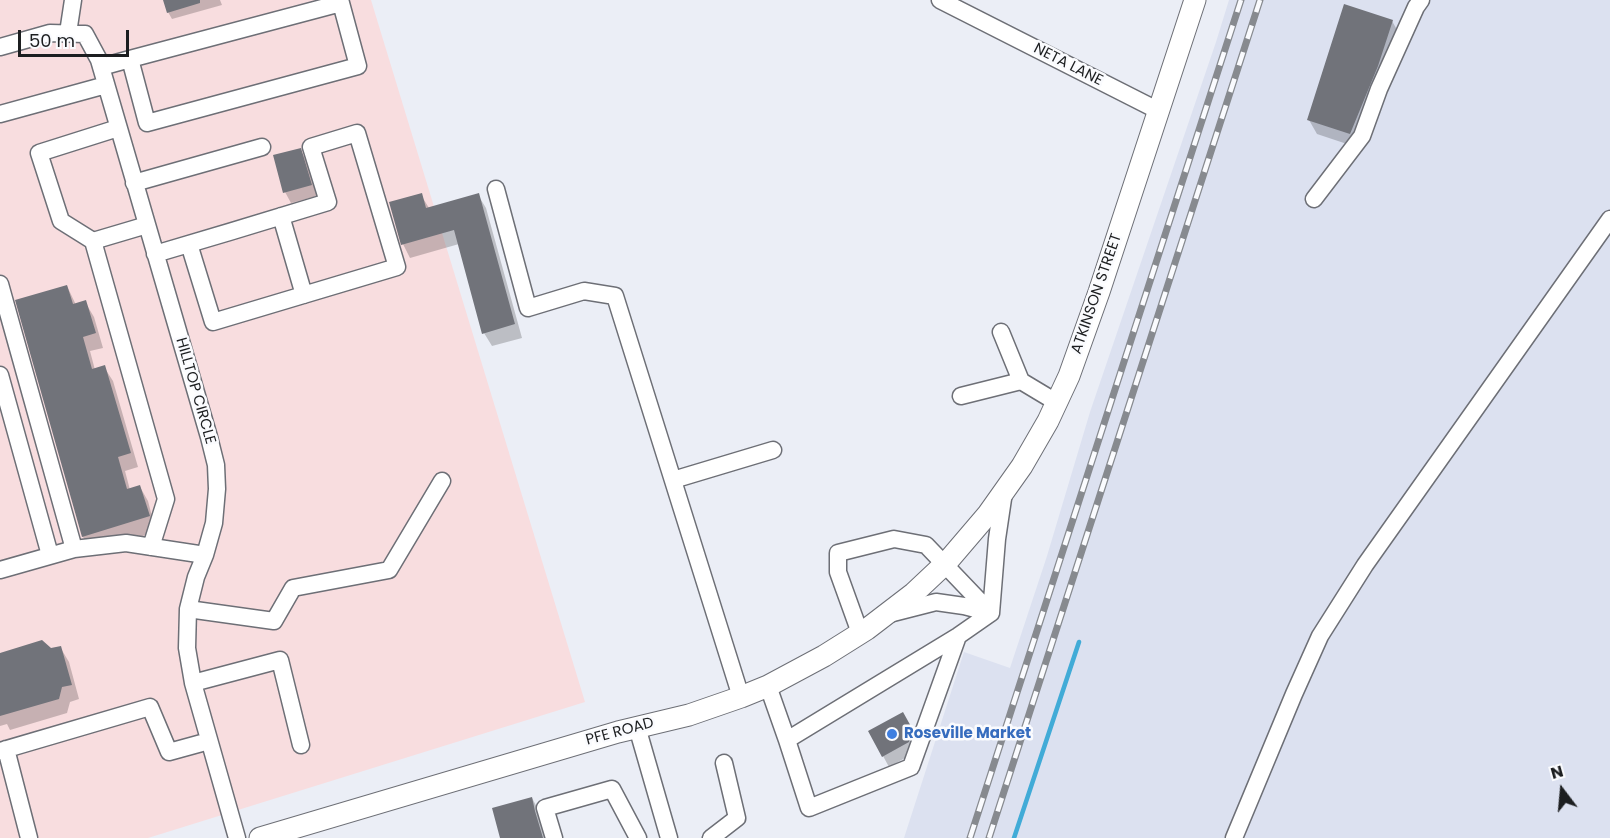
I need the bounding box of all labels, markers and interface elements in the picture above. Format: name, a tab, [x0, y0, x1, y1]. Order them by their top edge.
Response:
scale bar	[21, 18, 132, 56]
text: 50 m	[29, 28, 75, 53]
street label: NETA LANE	[1030, 40, 1106, 90]
street label: ATKINSON STREET	[1068, 231, 1126, 357]
street label: HILLTOP CIRCLE	[171, 336, 219, 446]
street label: PFE ROAD	[584, 714, 656, 750]
place label: Roseville Market	[904, 725, 1031, 743]
marker: Roseville Market	[885, 727, 899, 741]
north arrow	[1532, 760, 1592, 820]
text: N	[1548, 760, 1566, 785]

